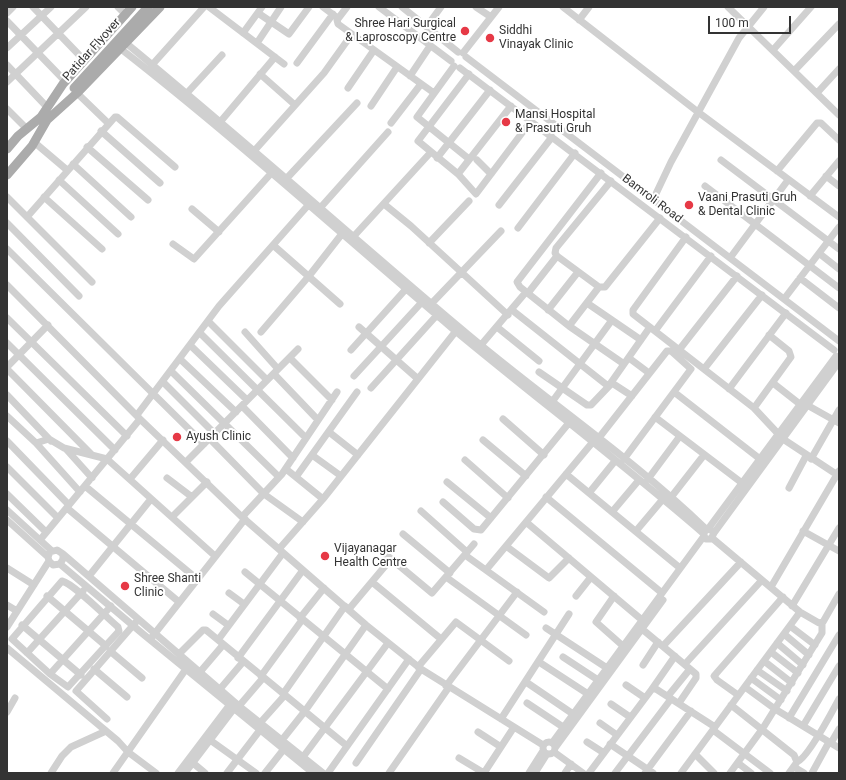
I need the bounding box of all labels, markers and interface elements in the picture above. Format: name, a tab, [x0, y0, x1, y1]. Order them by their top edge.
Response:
scale bar	[710, 8, 793, 34]
street label: Patidar Flyover	[60, 16, 124, 84]
text: 100 m	[715, 16, 749, 30]
place label: Shree Hari Surgical & Laproscopy Centre	[345, 17, 456, 45]
place label: Siddhi Vinayak Clinic	[499, 24, 573, 52]
marker: Shree Hari Surgical & Laproscopy Centre	[459, 25, 471, 37]
marker: Siddhi Vinayak Clinic	[484, 32, 496, 44]
place label: Mansi Hospital & Prasuti Gruh	[515, 108, 595, 136]
marker: Mansi Hospital & Prasuti Gruh	[500, 116, 512, 128]
street label: Bamroli Road	[619, 172, 685, 226]
place label: Vaani Prasuti Gruh & Dental Clinic	[698, 191, 797, 219]
marker: Vaani Prasuti Gruh & Dental Clinic	[683, 199, 695, 211]
place label: Ayush Clinic	[186, 430, 251, 444]
marker: Ayush Clinic	[171, 431, 183, 443]
place label: Vijayanagar Health Centre	[334, 542, 407, 570]
marker: Vijayanagar Health Centre	[319, 550, 331, 562]
place label: Shree Shanti Clinic	[134, 572, 201, 600]
marker: Shree Shanti Clinic	[119, 580, 131, 592]

